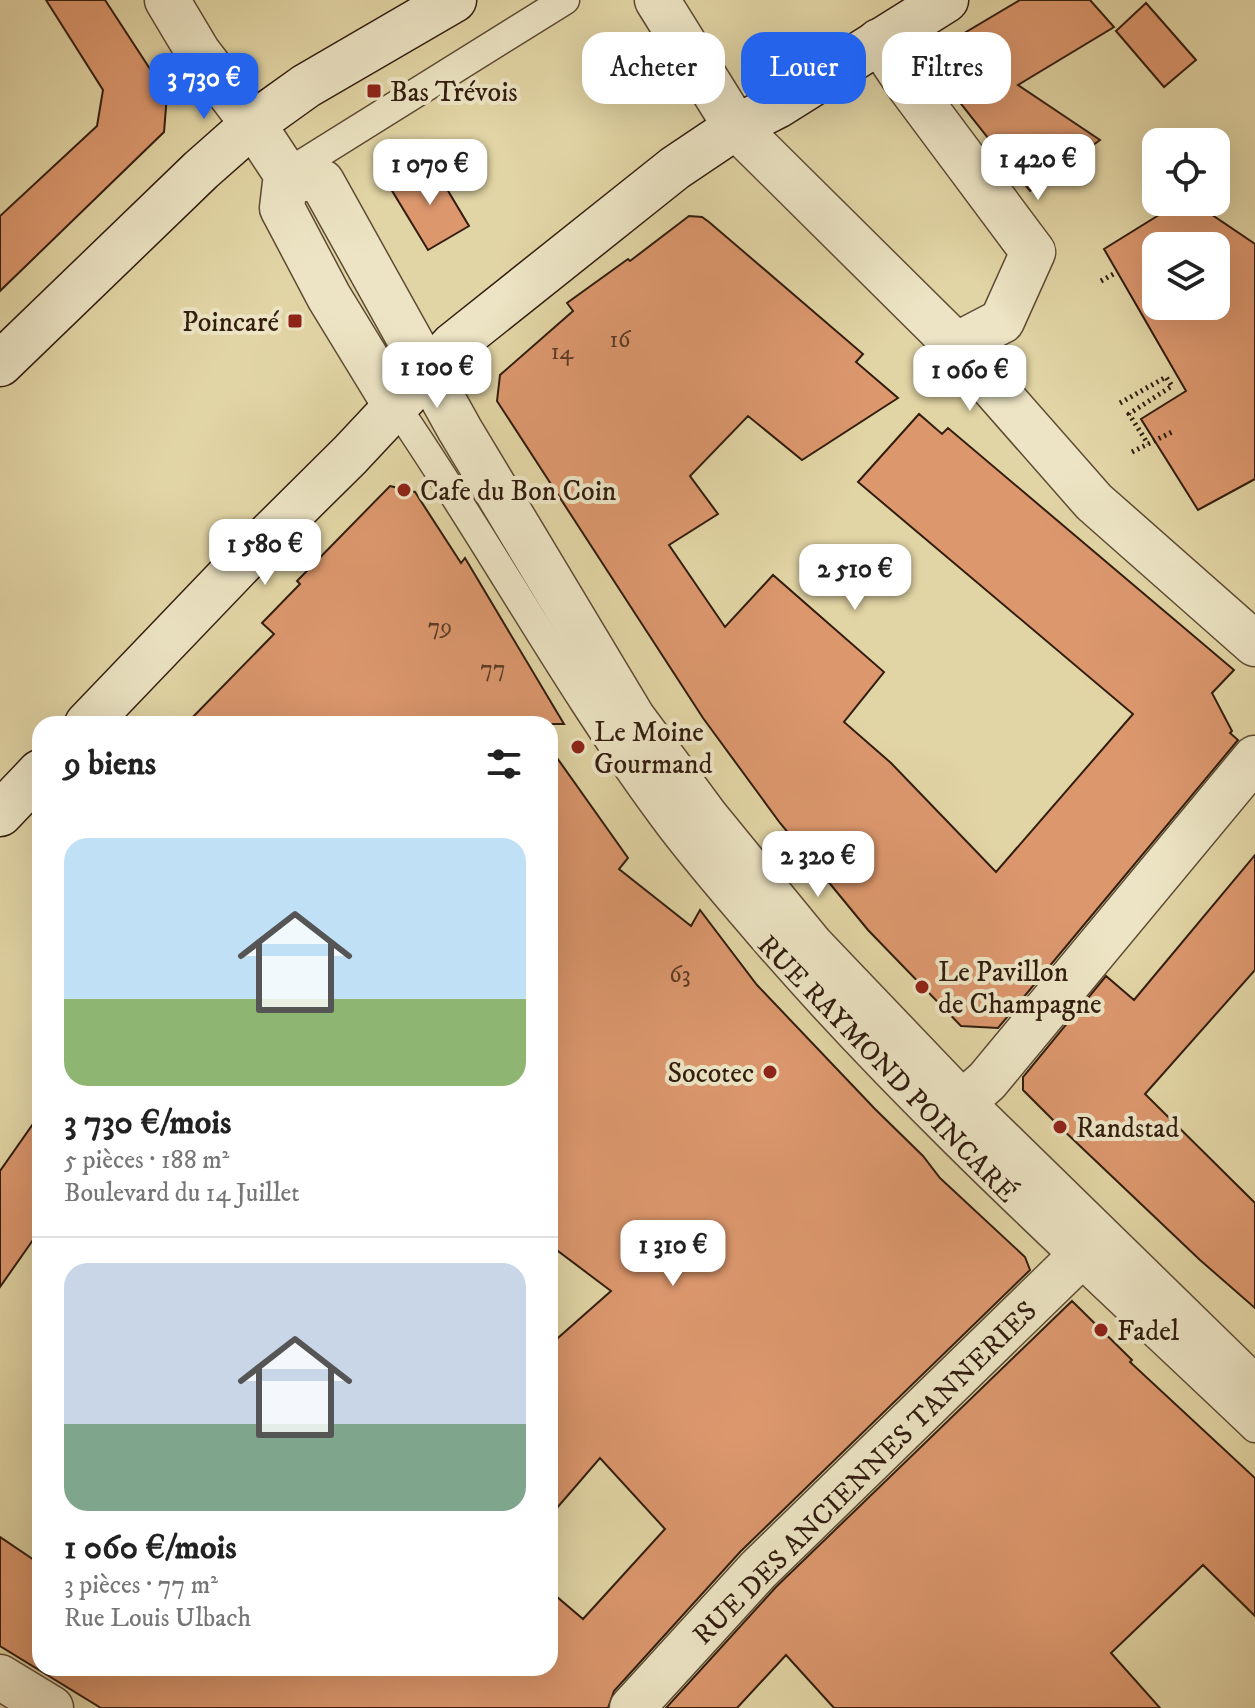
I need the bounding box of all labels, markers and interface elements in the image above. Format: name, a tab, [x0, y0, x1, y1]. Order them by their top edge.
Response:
chip: Acheter	[582, 32, 725, 104]
chip: Louer	[741, 32, 866, 104]
chip: Filtres	[882, 32, 1011, 104]
pin: 3 730 €	[130, 53, 278, 121]
text: 3 730 €	[167, 62, 241, 95]
place label: Bas Trévois	[390, 75, 518, 110]
marker: Bas Trévois	[365, 82, 383, 100]
map controls	[1142, 128, 1230, 320]
button: locate	[1142, 128, 1230, 216]
pin: 1 420 €	[964, 134, 1112, 202]
pin: 1 070 €	[356, 139, 504, 207]
text: 1 420 €	[999, 143, 1077, 176]
text: 1 070 €	[391, 148, 469, 181]
button: layers	[1142, 232, 1230, 320]
place label: Poincaré	[182, 305, 279, 340]
marker: Poincaré	[286, 312, 304, 330]
house number: 16	[609, 325, 632, 355]
house number: 14	[551, 337, 574, 367]
pin: 1 100 €	[363, 342, 511, 410]
pin: 1 060 €	[896, 345, 1044, 413]
text: 1 100 €	[400, 351, 474, 384]
text: 1 060 €	[931, 354, 1009, 387]
place label: Cafe du Bon Coin	[420, 474, 617, 509]
marker: Cafe du Bon Coin	[395, 481, 413, 499]
pin: 1 580 €	[191, 519, 339, 587]
text: 1 580 €	[227, 528, 303, 561]
pin: 2 510 €	[781, 544, 929, 612]
text: 2 510 €	[817, 553, 893, 586]
house number: 79	[428, 612, 452, 642]
house number: 77	[480, 654, 506, 684]
place label: Le Moine Gourmand	[594, 715, 713, 782]
marker: Le Moine Gourmand	[569, 738, 587, 756]
icon: filters	[482, 742, 526, 786]
text: 9 biens	[64, 743, 156, 785]
pin: 2 320 €	[744, 831, 892, 899]
text: 2 320 €	[780, 840, 856, 873]
icon: home	[223, 890, 367, 1034]
street label: RUE RAYMOND POINCARÉ	[750, 928, 1024, 1210]
place label: Le Pavillon de Champagne	[938, 955, 1102, 1022]
house number: 63	[669, 960, 691, 990]
marker: Le Pavillon de Champagne	[913, 978, 931, 996]
place label: Socotec	[667, 1056, 754, 1091]
marker: Socotec	[761, 1063, 779, 1081]
text: 3 730 €/mois	[64, 1102, 231, 1144]
place label: Randstad	[1076, 1111, 1179, 1146]
marker: Randstad	[1051, 1118, 1069, 1136]
text: 5 pièces · 188 m²	[64, 1144, 229, 1177]
text: Boulevard du 14 Juillet	[64, 1177, 300, 1210]
pin: 1 310 €	[599, 1220, 747, 1288]
text: 1 310 €	[638, 1229, 708, 1262]
street label: RUE DES ANCIENNES TANNERIES	[686, 1294, 1044, 1652]
place label: Fadel	[1117, 1314, 1180, 1349]
icon: home	[223, 1315, 367, 1459]
marker: Fadel	[1092, 1321, 1110, 1339]
text: 1 060 €/mois	[64, 1527, 237, 1569]
text: 3 pièces · 77 m²	[64, 1569, 218, 1602]
text: Rue Louis Ulbach	[64, 1602, 251, 1635]

